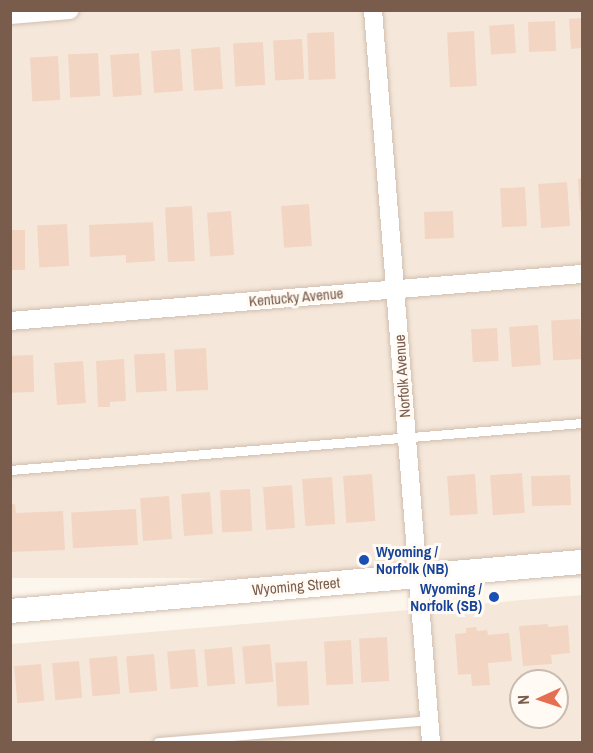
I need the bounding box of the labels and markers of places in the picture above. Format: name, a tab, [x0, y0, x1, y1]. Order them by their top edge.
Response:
place label: Wyoming / Norfolk (NB)	[376, 542, 448, 577]
marker: Wyoming / Norfolk (NB)	[357, 553, 371, 567]
place label: Wyoming / Norfolk (SB)	[410, 579, 482, 614]
marker: Wyoming / Norfolk (SB)	[487, 590, 501, 604]

